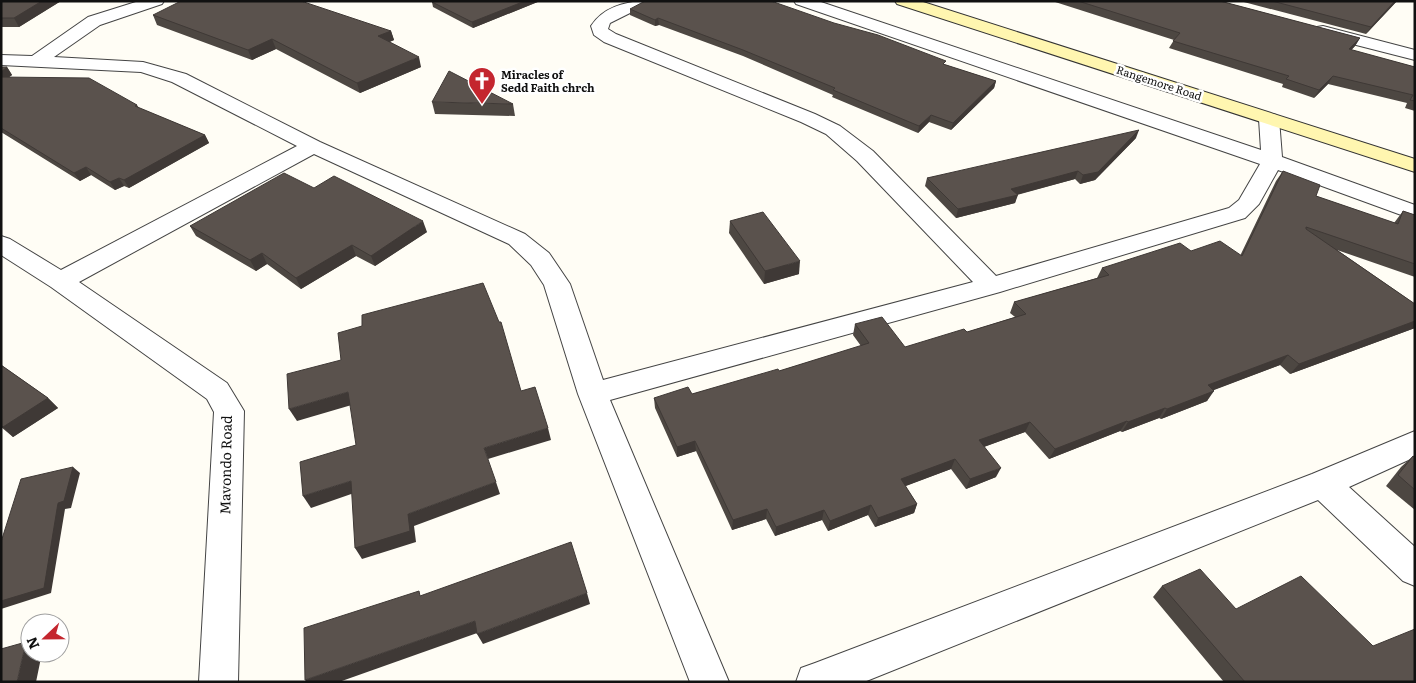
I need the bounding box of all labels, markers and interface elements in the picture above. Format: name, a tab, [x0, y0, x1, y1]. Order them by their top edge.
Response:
street label: Rangemore Road	[1114, 61, 1204, 103]
church icon: Miracles of Sedd Faith chrch	[467, 66, 497, 105]
place label: Miracles of Sedd Faith chrch	[501, 66, 595, 95]
street label: Mavondo Road	[214, 415, 236, 515]
north arrow	[20, 613, 70, 663]
text: N	[20, 634, 43, 652]

